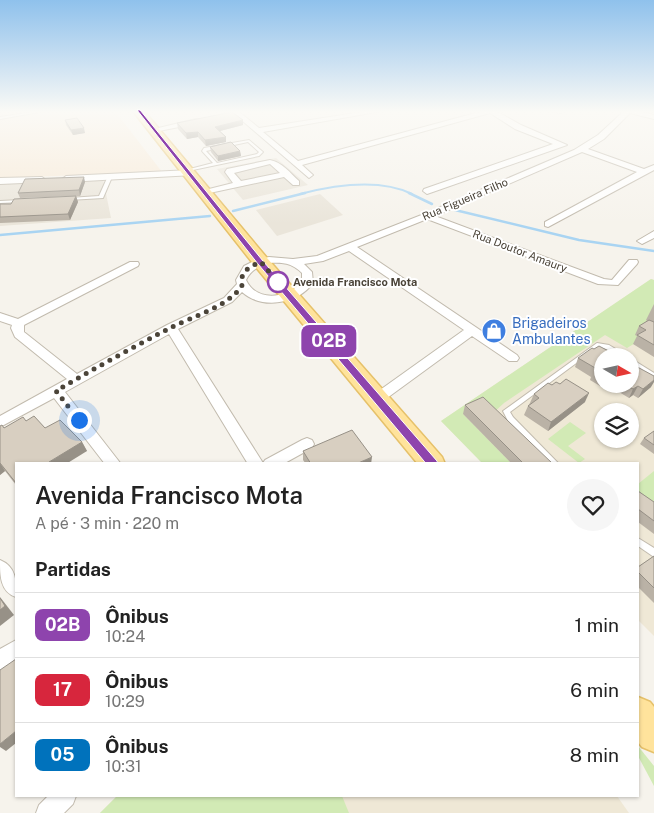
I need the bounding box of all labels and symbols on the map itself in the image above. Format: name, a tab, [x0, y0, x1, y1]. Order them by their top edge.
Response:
street label: Rua Figueira Filho	[420, 176, 510, 222]
street label: Rua Doutor Amaury	[471, 227, 569, 275]
marker: Avenida Francisco Mota	[267, 271, 289, 293]
place label: Avenida Francisco Mota	[293, 276, 417, 288]
place label: Brigadeiros Ambulantes	[512, 315, 591, 347]
shop icon: Brigadeiros Ambulantes	[481, 318, 507, 344]
line badge: 02B	[300, 325, 358, 357]
north arrow	[594, 348, 639, 392]
your location	[67, 408, 92, 433]

